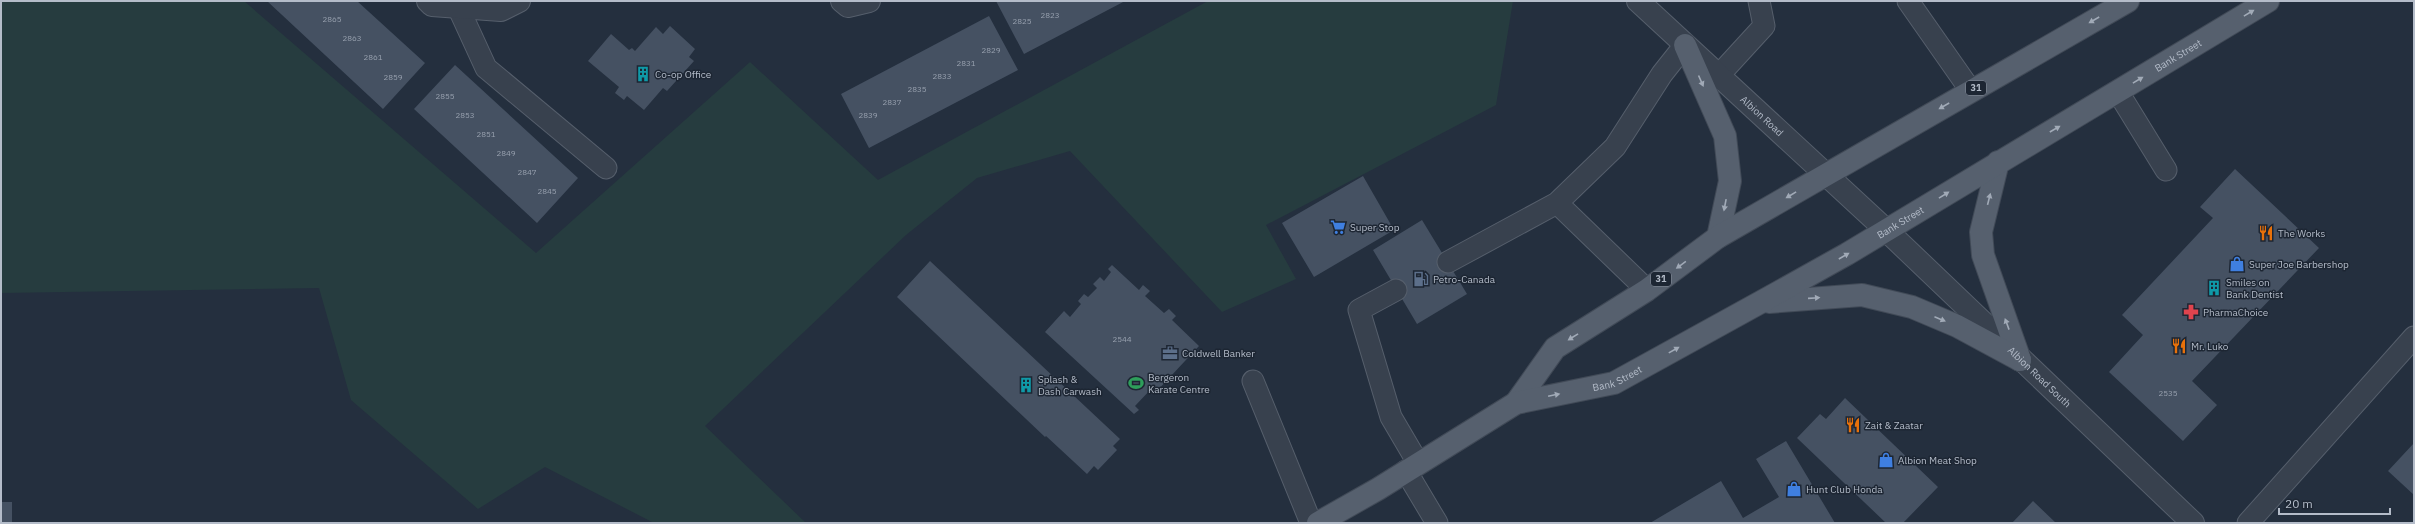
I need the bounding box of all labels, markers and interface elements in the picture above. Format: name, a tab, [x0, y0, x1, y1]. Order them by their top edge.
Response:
one-way arrow	[2243, 9, 2255, 16]
house number: 2823	[1040, 10, 1060, 20]
house number: 2865	[322, 14, 342, 24]
house number: 2825	[1012, 16, 1032, 26]
one-way arrow	[2088, 17, 2100, 24]
house number: 2863	[342, 33, 362, 43]
street label: Bank Street	[2152, 36, 2205, 75]
house number: 2829	[981, 45, 1001, 55]
house number: 2861	[363, 52, 383, 62]
house number: 2831	[956, 58, 976, 68]
building icon: Co-op Office	[634, 65, 652, 83]
place label: Co-op Office	[655, 68, 712, 81]
house number: 2833	[932, 71, 952, 81]
house number: 2859	[383, 72, 403, 82]
one-way arrow	[1698, 75, 1704, 87]
one-way arrow	[2132, 77, 2144, 84]
road number: 31	[1966, 81, 1986, 95]
house number: 2835	[907, 84, 927, 94]
house number: 2855	[435, 91, 455, 101]
street label: Albion Road	[1738, 93, 1786, 139]
house number: 2837	[882, 97, 902, 107]
one-way arrow	[1938, 102, 1950, 109]
house number: 2853	[455, 110, 475, 120]
house number: 2839	[858, 110, 878, 120]
one-way arrow	[2050, 125, 2061, 132]
house number: 2851	[476, 129, 496, 139]
house number: 2849	[496, 148, 516, 158]
house number: 2847	[517, 167, 537, 177]
house number: 2845	[537, 186, 557, 196]
one-way arrow	[1785, 191, 1797, 198]
one-way arrow	[1938, 192, 1950, 199]
one-way arrow	[1986, 193, 1992, 205]
one-way arrow	[1721, 199, 1727, 211]
street label: Bank Street	[1875, 203, 1927, 242]
supermarket icon: Super Stop	[1329, 218, 1347, 236]
place label: Super Stop	[1350, 221, 1400, 234]
restaurant icon: The Works	[2257, 224, 2275, 242]
place label: The Works	[2278, 227, 2325, 240]
one-way arrow	[1838, 252, 1850, 259]
shop icon: Super Joe Barbershop	[2228, 255, 2246, 273]
place label: Super Joe Barbershop	[2249, 258, 2349, 271]
one-way arrow	[1676, 260, 1687, 269]
fuel station icon: Petro-Canada	[1412, 270, 1430, 288]
road number: 31	[1651, 272, 1671, 286]
place label: Petro-Canada	[1433, 273, 1496, 286]
place label: Smiles on Bank Dentist	[2226, 276, 2284, 301]
building icon: Smiles on Bank Dentist	[2205, 279, 2223, 297]
one-way arrow	[1808, 295, 1820, 302]
pharmacy icon: PharmaChoice	[2182, 303, 2200, 321]
place label: PharmaChoice	[2203, 306, 2269, 319]
one-way arrow	[1935, 317, 1947, 323]
one-way arrow	[2004, 317, 2010, 329]
one-way arrow	[1567, 333, 1579, 340]
house number: 2544	[1112, 334, 1132, 344]
restaurant icon: Mr. Luko	[2170, 337, 2188, 355]
place label: Mr. Luko	[2191, 340, 2229, 353]
office icon: Coldwell Banker	[1161, 344, 1179, 362]
street label: Albion Road South	[2005, 344, 2074, 410]
place label: Coldwell Banker	[1182, 347, 1255, 360]
one-way arrow	[1668, 347, 1680, 353]
street label: Bank Street	[1591, 363, 1645, 394]
place label: Bergeron Karate Centre	[1148, 371, 1210, 396]
place label: Splash & Dash Carwash	[1038, 373, 1102, 398]
sports icon: Bergeron Karate Centre	[1127, 374, 1145, 392]
building icon: Splash & Dash Carwash	[1017, 376, 1035, 394]
house number: 2535	[2158, 388, 2178, 398]
one-way arrow	[1548, 392, 1560, 398]
restaurant icon: Zait & Zaatar	[1844, 416, 1862, 434]
place label: Zait & Zaatar	[1865, 419, 1923, 432]
shop icon: Albion Meat Shop	[1877, 451, 1895, 469]
place label: Albion Meat Shop	[1898, 454, 1977, 467]
shop icon: Hunt Club Honda	[1785, 480, 1803, 498]
place label: Hunt Club Honda	[1806, 483, 1883, 496]
scale bar	[2279, 490, 2390, 516]
text: 20 m	[2285, 496, 2313, 511]

